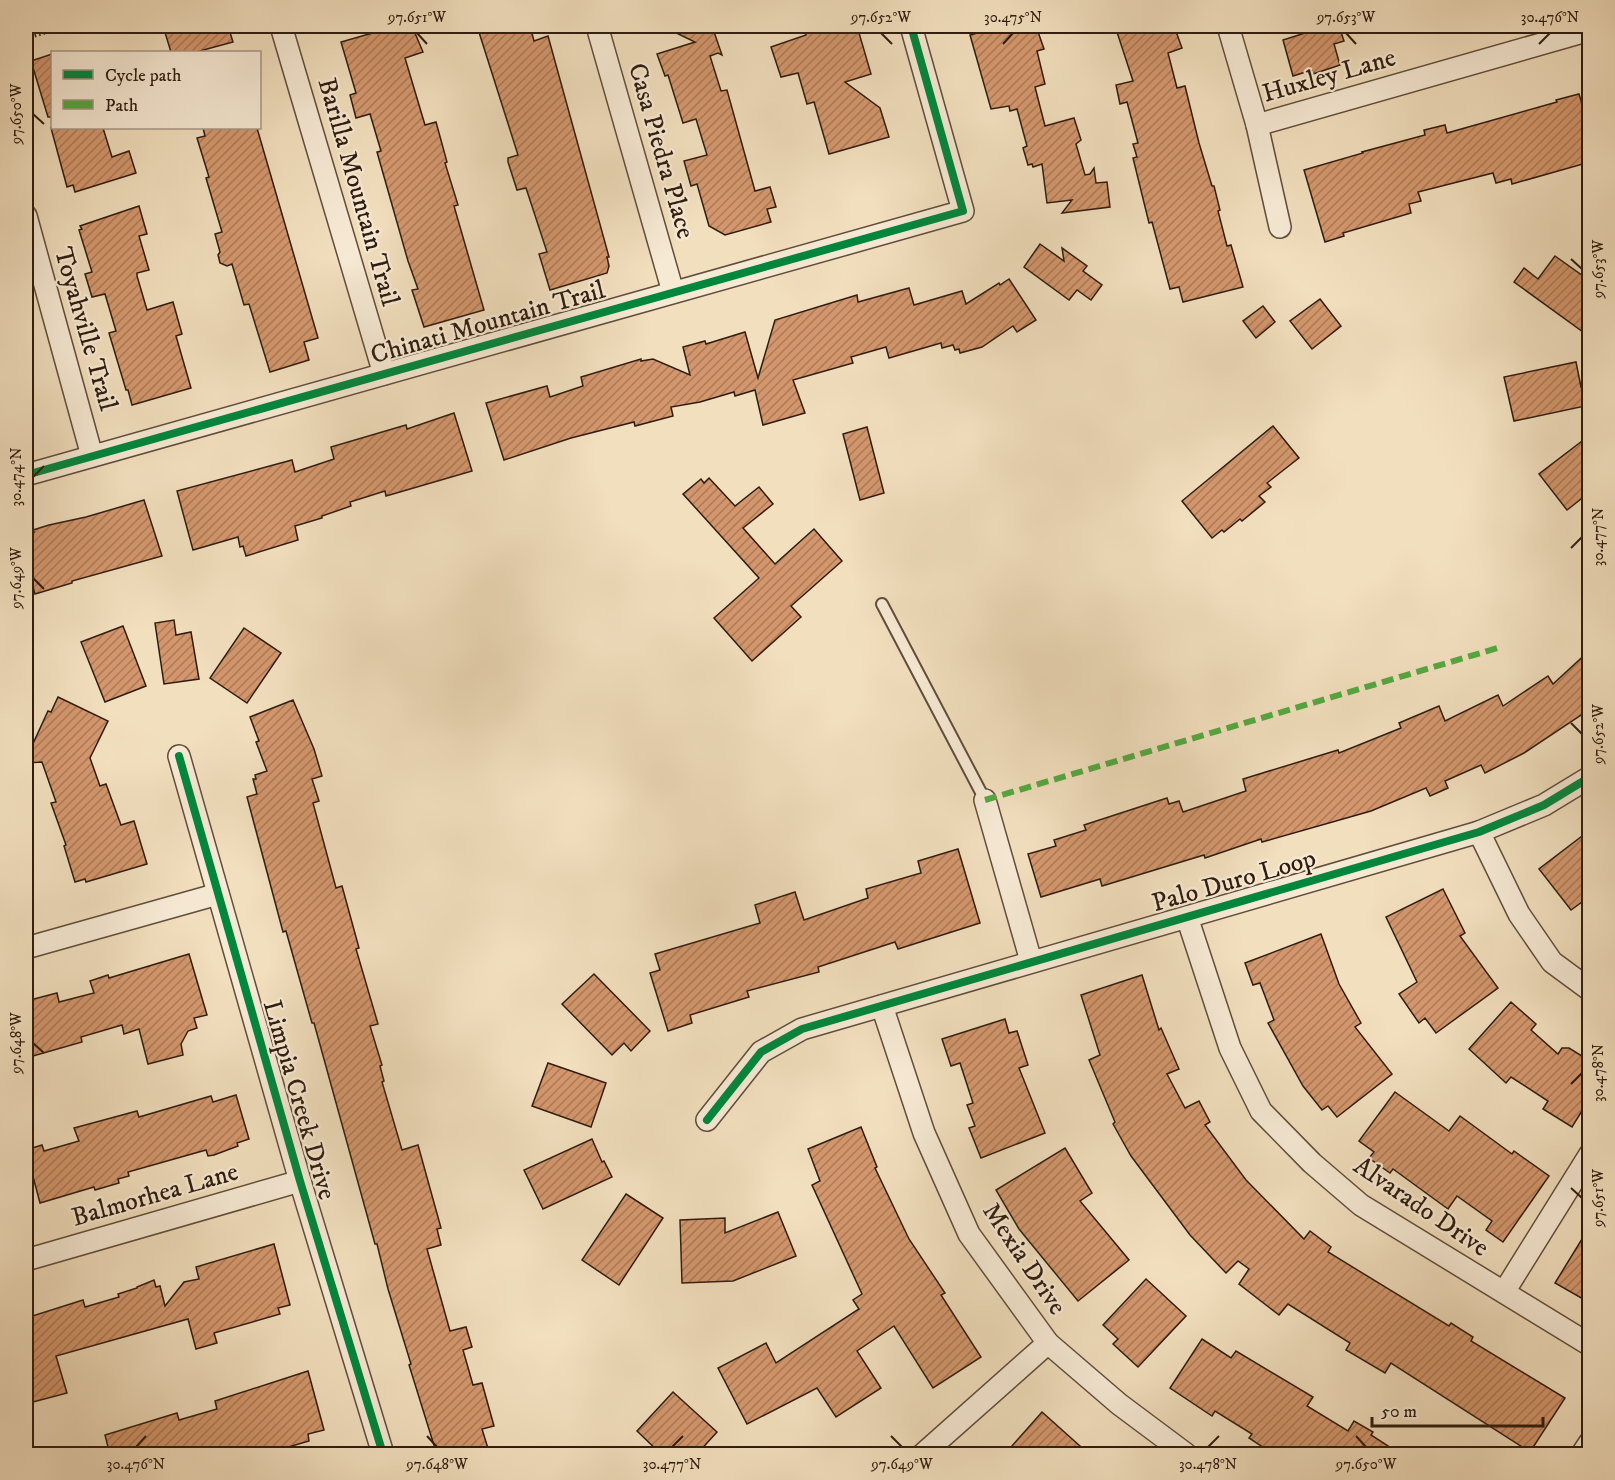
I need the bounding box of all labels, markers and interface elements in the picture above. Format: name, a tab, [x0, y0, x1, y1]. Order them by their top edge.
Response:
text: 97.651°W	[387, 8, 446, 27]
text: 97.652°W	[850, 8, 911, 27]
text: 30.475°N	[984, 8, 1042, 27]
text: 97.653°W	[1316, 8, 1375, 27]
text: 30.476°N	[1521, 8, 1579, 27]
street label: Huxley Lane	[1259, 41, 1399, 111]
legend	[51, 51, 261, 129]
street label: Casa Piedra Place	[620, 59, 702, 243]
text: Cycle path	[105, 65, 182, 87]
street label: Barilla Mountain Trail	[310, 74, 406, 310]
text: 97.650°W	[7, 83, 26, 145]
text: Path	[105, 95, 139, 117]
text: 97.653°W	[1589, 240, 1608, 299]
street label: Toyahville Trail	[46, 243, 124, 415]
street label: Chinati Mountain Trail	[367, 274, 609, 372]
text: 30.474°N	[7, 448, 26, 506]
text: 30.477°N	[1589, 508, 1608, 566]
text: 97.649°W	[7, 547, 26, 610]
text: 97.652°W	[1589, 704, 1608, 765]
street label: Palo Duro Loop	[1148, 842, 1320, 920]
street label: Limpia Creek Drive	[255, 996, 343, 1204]
text: 97.648°W	[7, 1012, 26, 1075]
text: 30.478°N	[1589, 1044, 1608, 1102]
street label: Alvarado Drive	[1347, 1150, 1495, 1264]
street label: Balmorhea Lane	[68, 1155, 242, 1235]
text: 97.651°W	[1589, 1169, 1608, 1228]
street label: Mexia Drive	[974, 1197, 1074, 1321]
scale bar	[1372, 1390, 1543, 1428]
text: 50 m	[1381, 1401, 1417, 1423]
text: 30.476°N	[107, 1455, 165, 1474]
text: 97.648°W	[405, 1455, 468, 1474]
text: 30.477°N	[643, 1455, 701, 1474]
text: 97.649°W	[870, 1455, 933, 1474]
text: 30.478°N	[1179, 1455, 1237, 1474]
text: 97.650°W	[1335, 1455, 1397, 1474]

